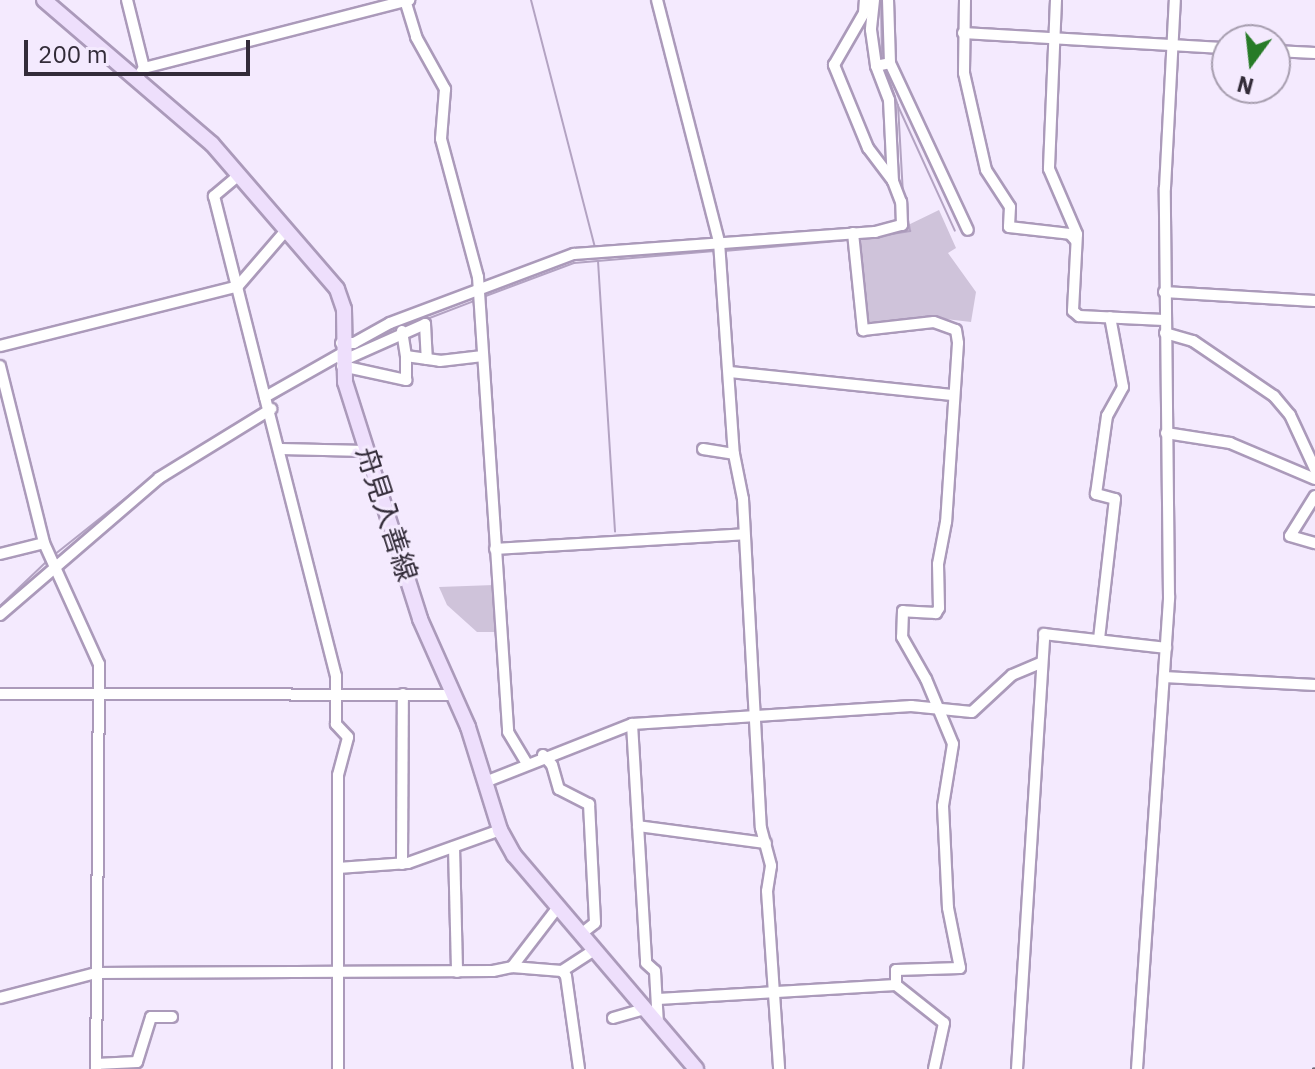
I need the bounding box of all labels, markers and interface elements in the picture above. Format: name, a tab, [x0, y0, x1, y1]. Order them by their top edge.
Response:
scale bar	[28, 24, 254, 74]
north arrow	[1211, 24, 1291, 104]
text: 200 m	[38, 38, 108, 70]
text: N	[1234, 70, 1257, 102]
street label: 舟見入善線	[349, 442, 425, 586]

